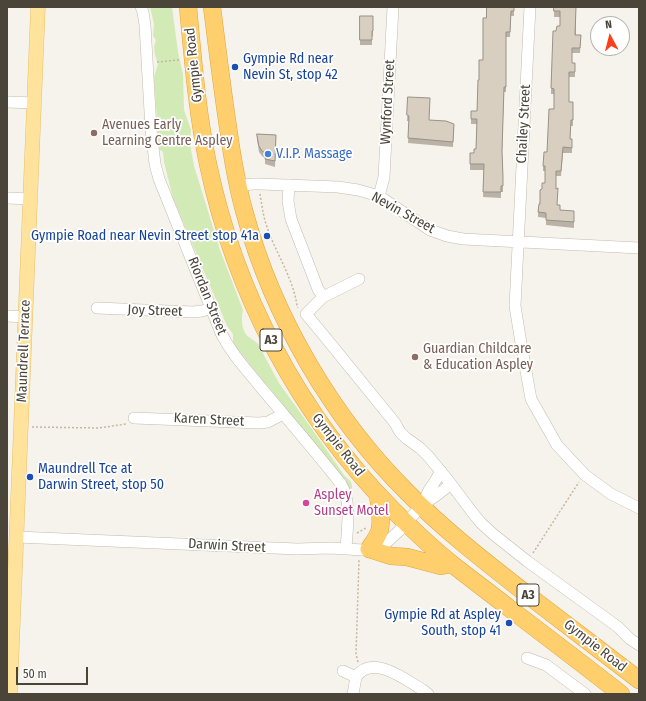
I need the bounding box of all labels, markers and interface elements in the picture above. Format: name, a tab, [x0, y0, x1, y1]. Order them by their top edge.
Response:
north arrow	[590, 16, 630, 56]
text: N	[605, 18, 613, 31]
street label: Gympie Road	[182, 27, 206, 103]
place label: Gympie Rd near Nevin St, stop 42	[243, 51, 338, 84]
street label: Wynford Street	[377, 59, 399, 145]
marker: Gympie Rd near Nevin St, stop 42	[230, 62, 240, 72]
street label: Chailey Street	[514, 84, 534, 164]
place label: Avenues Early Learning Centre Aspley	[102, 117, 233, 150]
marker: Avenues Early Learning Centre Aspley	[89, 128, 99, 138]
place label: V.I.P. Massage	[276, 146, 352, 162]
marker: V.I.P. Massage	[263, 149, 273, 159]
street label: Nevin Street	[368, 189, 438, 237]
place label: Gympie Road near Nevin Street stop 41a	[31, 228, 259, 244]
marker: Gympie Road near Nevin Street stop 41a	[262, 231, 272, 241]
street label: Riordan Street	[184, 255, 230, 337]
street label: Maundrell Terrace	[14, 299, 34, 403]
street label: Joy Street	[127, 302, 183, 320]
road number: A3	[260, 329, 282, 351]
place label: Guardian Childcare & Education Aspley	[423, 341, 533, 374]
marker: Guardian Childcare & Education Aspley	[410, 352, 420, 362]
street label: Karen Street	[173, 410, 245, 430]
street label: Gympie Road	[308, 410, 368, 480]
place label: Maundrell Tce at Darwin Street, stop 50	[38, 461, 164, 494]
marker: Maundrell Tce at Darwin Street, stop 50	[25, 472, 35, 482]
place label: Aspley Sunset Motel	[314, 487, 389, 520]
marker: Aspley Sunset Motel	[301, 498, 311, 508]
street label: Darwin Street	[188, 536, 266, 556]
road number: A3	[517, 584, 539, 606]
place label: Gympie Rd at Aspley South, stop 41	[384, 607, 501, 640]
street label: Gympie Road	[560, 616, 630, 676]
marker: Gympie Rd at Aspley South, stop 41	[504, 618, 514, 628]
scale bar	[18, 659, 90, 685]
text: 50 m	[23, 667, 47, 681]

